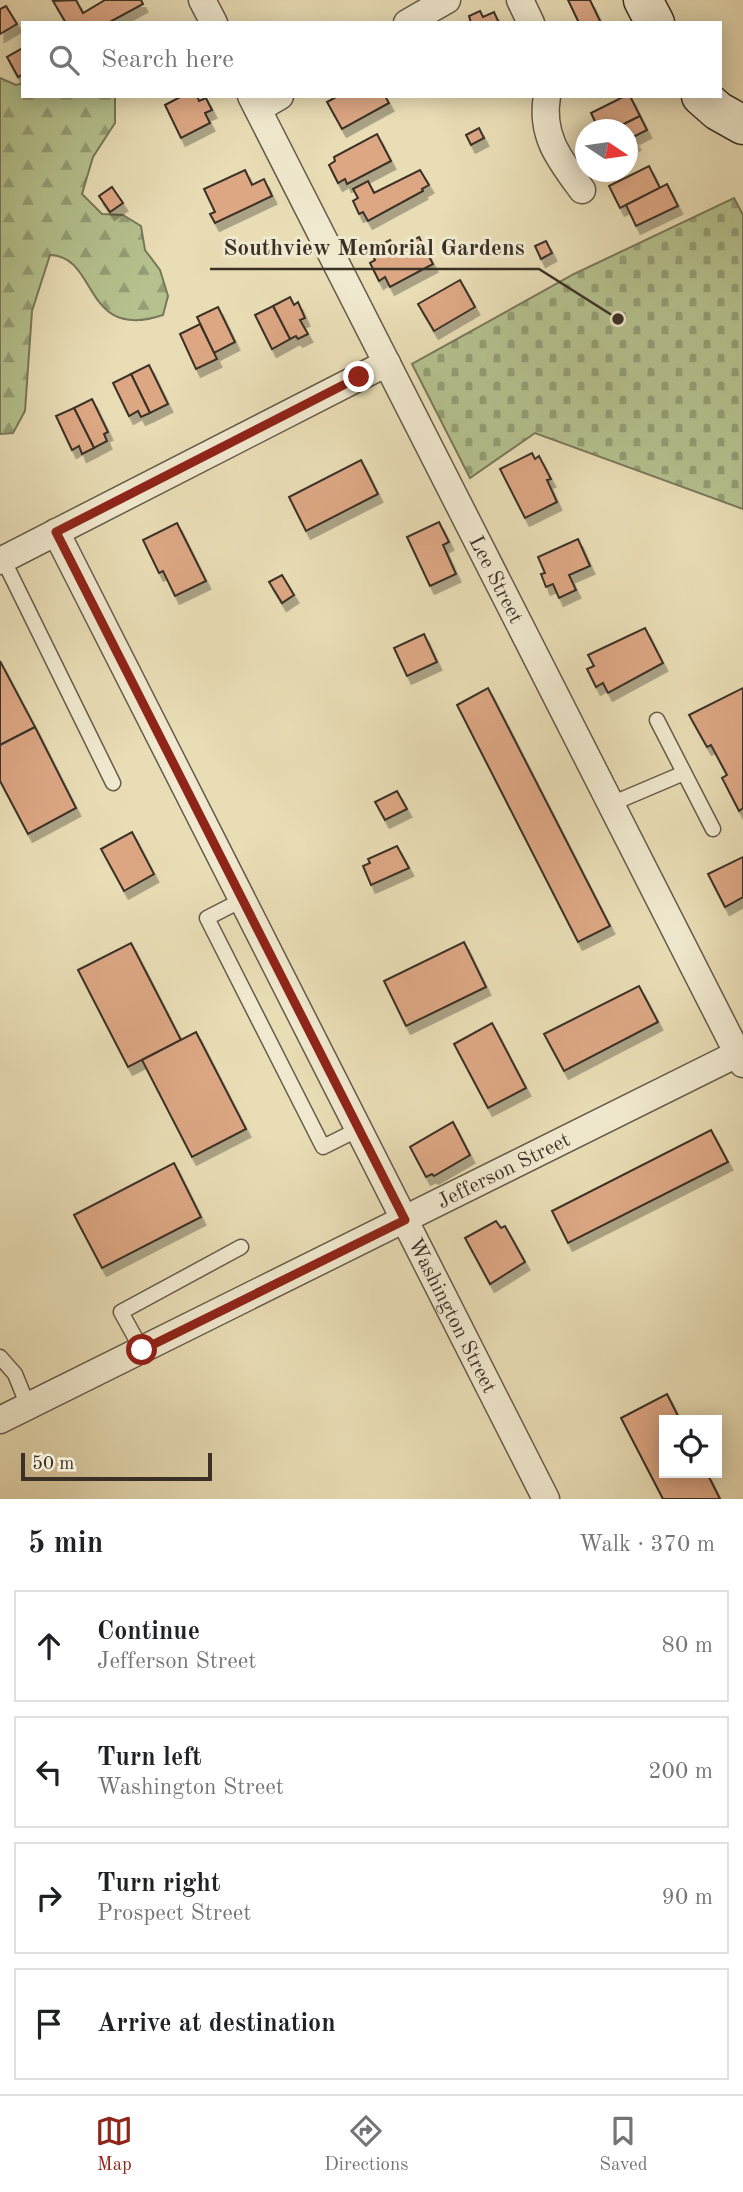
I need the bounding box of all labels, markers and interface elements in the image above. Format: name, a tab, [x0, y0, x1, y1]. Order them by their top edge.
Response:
search box	[21, 21, 722, 98]
icon: search	[45, 41, 83, 79]
text: Search here	[101, 47, 234, 73]
north arrow	[575, 119, 638, 182]
callout: Southview Memorial Gardens	[210, 225, 539, 269]
text: Southview Memorial Gardens	[223, 237, 525, 260]
route end	[343, 361, 374, 392]
street label: Lee Street	[464, 533, 526, 627]
street label: Jefferson Street	[434, 1130, 574, 1213]
street label: Washington Street	[404, 1235, 499, 1397]
route start	[126, 1334, 157, 1365]
map controls	[659, 1415, 722, 1478]
button: locate	[659, 1415, 722, 1478]
scale bar	[21, 1450, 212, 1482]
text: 50 m	[32, 1455, 74, 1474]
text: 5 min	[28, 1529, 103, 1559]
text: Walk · 370 m	[579, 1533, 715, 1556]
text: Continue	[97, 1619, 200, 1645]
icon: ahead	[30, 1627, 68, 1665]
text: 80 m	[662, 1634, 713, 1657]
text: Jefferson Street	[97, 1650, 256, 1673]
text: Turn left	[97, 1745, 202, 1771]
icon: left	[30, 1753, 68, 1791]
text: 200 m	[648, 1760, 713, 1783]
text: Washington Street	[97, 1776, 284, 1799]
text: Turn right	[97, 1871, 220, 1897]
icon: right	[30, 1879, 68, 1917]
text: 90 m	[662, 1886, 713, 1909]
text: Prospect Street	[97, 1902, 251, 1925]
icon: arrive	[30, 2005, 68, 2043]
text: Arrive at destination	[97, 2011, 336, 2037]
tab: Map	[95, 2112, 133, 2177]
tab: Directions	[324, 2112, 409, 2177]
tab: Saved	[599, 2112, 648, 2177]

